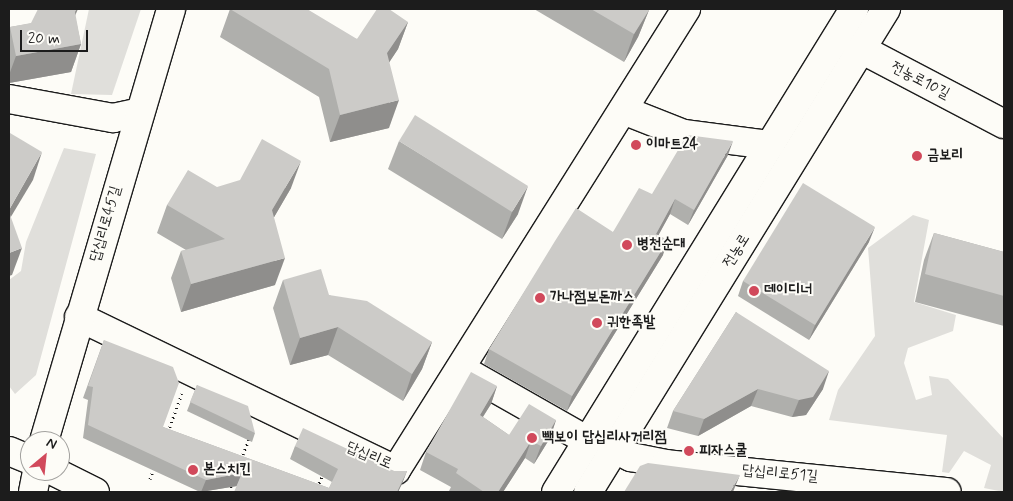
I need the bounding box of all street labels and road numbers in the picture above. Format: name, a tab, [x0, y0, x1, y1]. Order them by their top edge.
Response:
street label: 전농로10길	[888, 59, 952, 103]
street label: 답십리로45길	[87, 184, 125, 264]
street label: 전농로	[720, 231, 754, 271]
street label: 답십리로	[343, 438, 395, 474]
street label: 답십리로51길	[741, 462, 819, 486]

